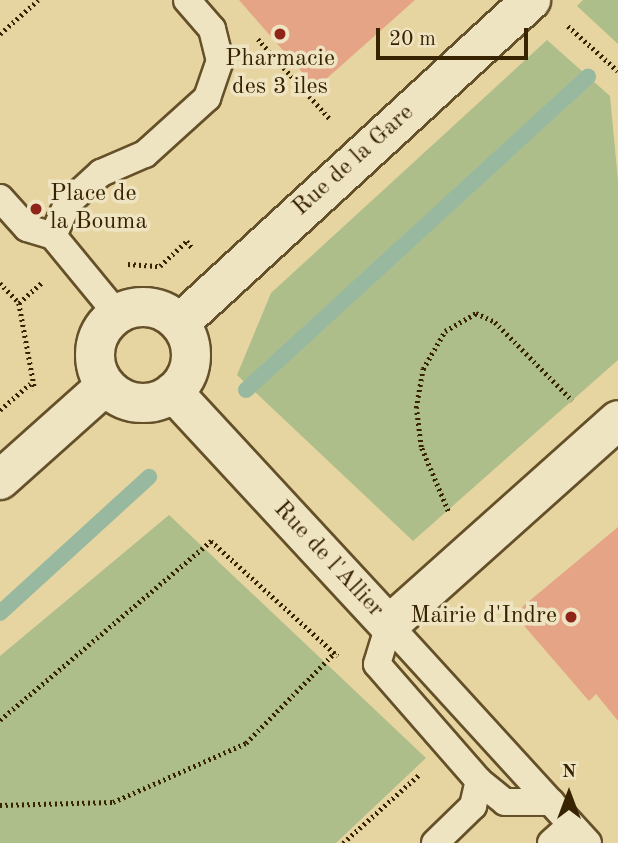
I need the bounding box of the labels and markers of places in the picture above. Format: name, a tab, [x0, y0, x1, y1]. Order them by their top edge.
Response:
marker: Pharmacie des 3 iles	[272, 26, 288, 42]
place label: Pharmacie des 3 iles	[225, 46, 335, 102]
place label: Place de la Bouma	[50, 181, 147, 237]
marker: Place de la Bouma	[28, 201, 44, 217]
place label: Mairie d'Indre	[410, 603, 557, 631]
marker: Mairie d'Indre	[563, 609, 579, 625]

